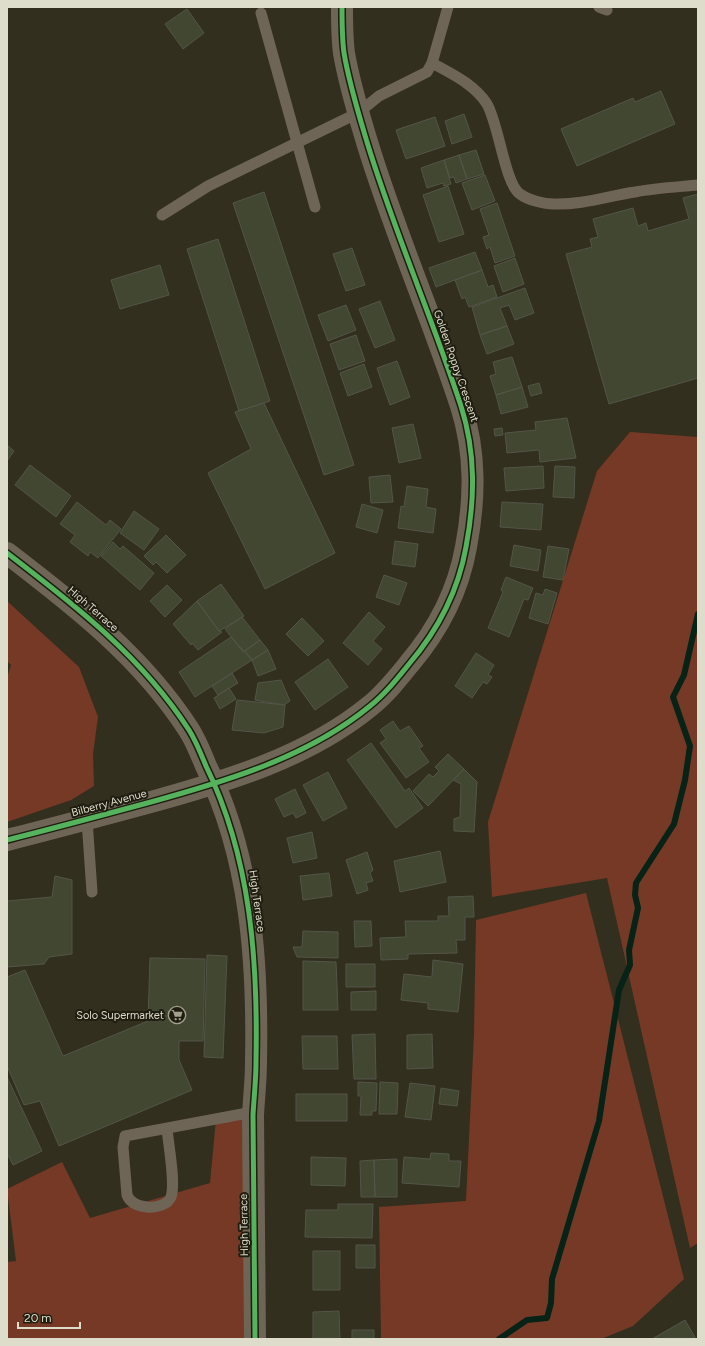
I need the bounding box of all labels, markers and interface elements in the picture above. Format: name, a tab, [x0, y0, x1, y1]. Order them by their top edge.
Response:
street label: Golden Poppy Crescent	[431, 308, 481, 424]
street label: High Terrace	[65, 584, 121, 634]
street label: Bilberry Avenue	[70, 787, 148, 819]
street label: High Terrace	[246, 869, 268, 933]
supermarket icon: Solo Supermarket	[167, 1005, 187, 1025]
place label: Solo Supermarket	[76, 1009, 164, 1022]
street label: High Terrace	[237, 1194, 251, 1256]
scale bar	[18, 1304, 80, 1330]
text: 20 m	[24, 1311, 52, 1325]

